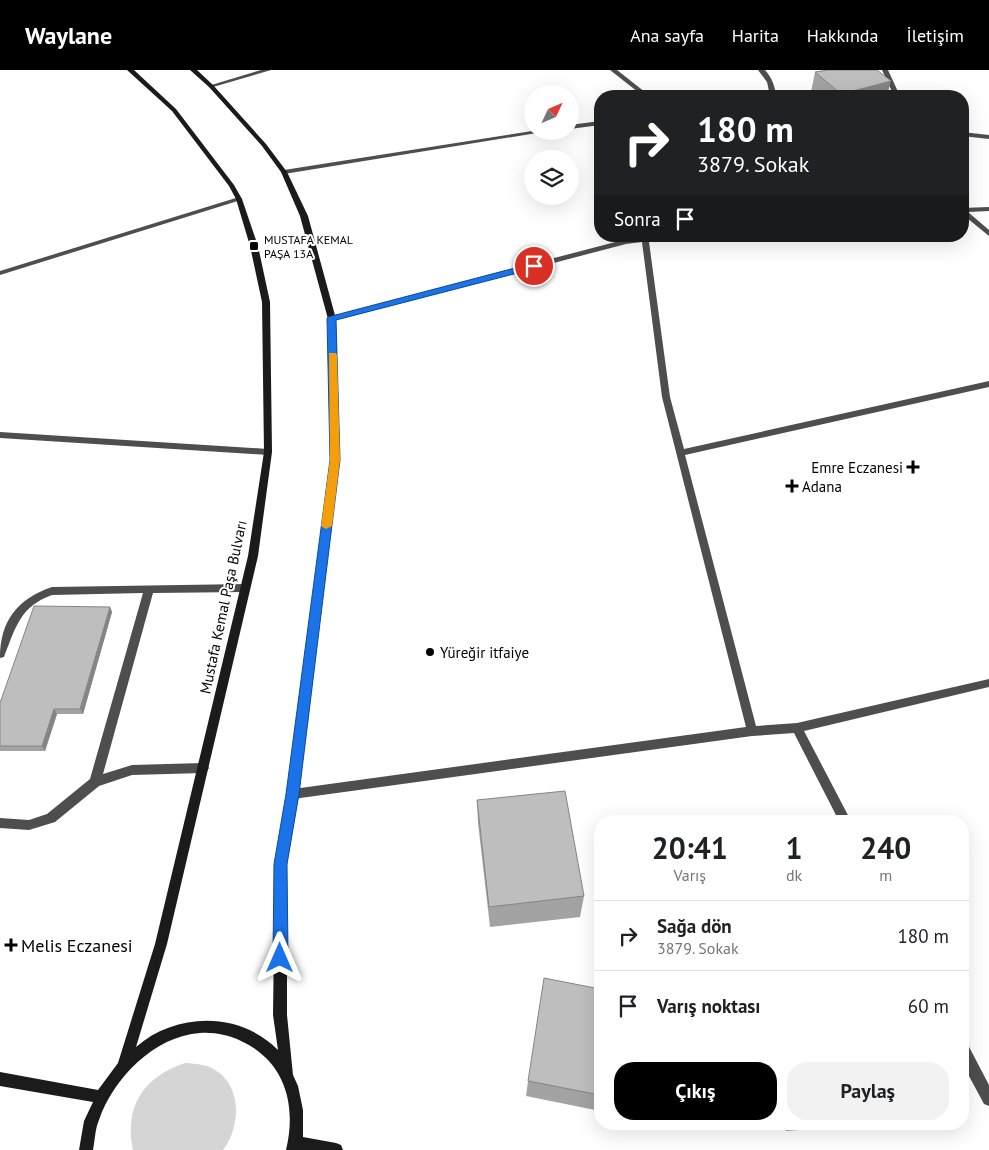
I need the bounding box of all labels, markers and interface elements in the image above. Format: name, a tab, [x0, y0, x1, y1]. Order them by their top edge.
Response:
text: Waylane	[25, 20, 112, 51]
text: Ana sayfa	[630, 24, 704, 47]
text: Harita	[732, 24, 779, 47]
text: Hakkında	[807, 24, 878, 47]
text: İletişim	[906, 24, 964, 47]
north arrow	[524, 85, 579, 140]
map controls	[524, 85, 579, 205]
text: 180 m	[697, 106, 794, 152]
icon: right	[614, 110, 679, 175]
button: layers	[524, 150, 579, 205]
text: 3879. Sokak	[697, 150, 809, 178]
icon: arrive	[671, 205, 699, 233]
text: Sonra	[614, 207, 661, 231]
place label: MUSTAFA KEMAL PAŞA 13A	[264, 232, 353, 261]
marker: MUSTAFA KEMAL PAŞA 13A	[248, 240, 260, 252]
pin	[513, 245, 555, 287]
icon: arrive	[520, 252, 548, 280]
place label: Emre Eczanesi	[811, 458, 903, 477]
marker: Emre Eczanesi	[907, 461, 919, 473]
place label: Adana	[802, 477, 842, 496]
marker: Adana	[786, 480, 798, 492]
street label: Mustafa Kemal Paşa Bulvarı	[195, 518, 251, 696]
place label: Yüreğir itfaiye	[440, 643, 529, 662]
marker: Yüreğir itfaiye	[424, 646, 436, 658]
text: 20:41	[652, 828, 728, 867]
text: 1	[786, 828, 803, 867]
text: 240	[860, 828, 911, 867]
text: Varış	[673, 865, 706, 885]
text: dk	[786, 865, 802, 885]
text: m	[879, 865, 892, 885]
text: Sağa dön	[657, 914, 732, 938]
icon: right	[614, 922, 642, 950]
text: 180 m	[897, 924, 949, 948]
position arrow	[253, 931, 305, 983]
place label: Melis Eczanesi	[21, 934, 133, 957]
text: 3879. Sokak	[657, 938, 739, 958]
marker: Melis Eczanesi	[5, 939, 17, 951]
icon: arrive	[614, 992, 642, 1020]
text: Varış noktası	[657, 994, 760, 1018]
text: 60 m	[908, 994, 949, 1018]
button: Çıkış	[614, 1062, 777, 1120]
button: Paylaş	[787, 1062, 949, 1120]

